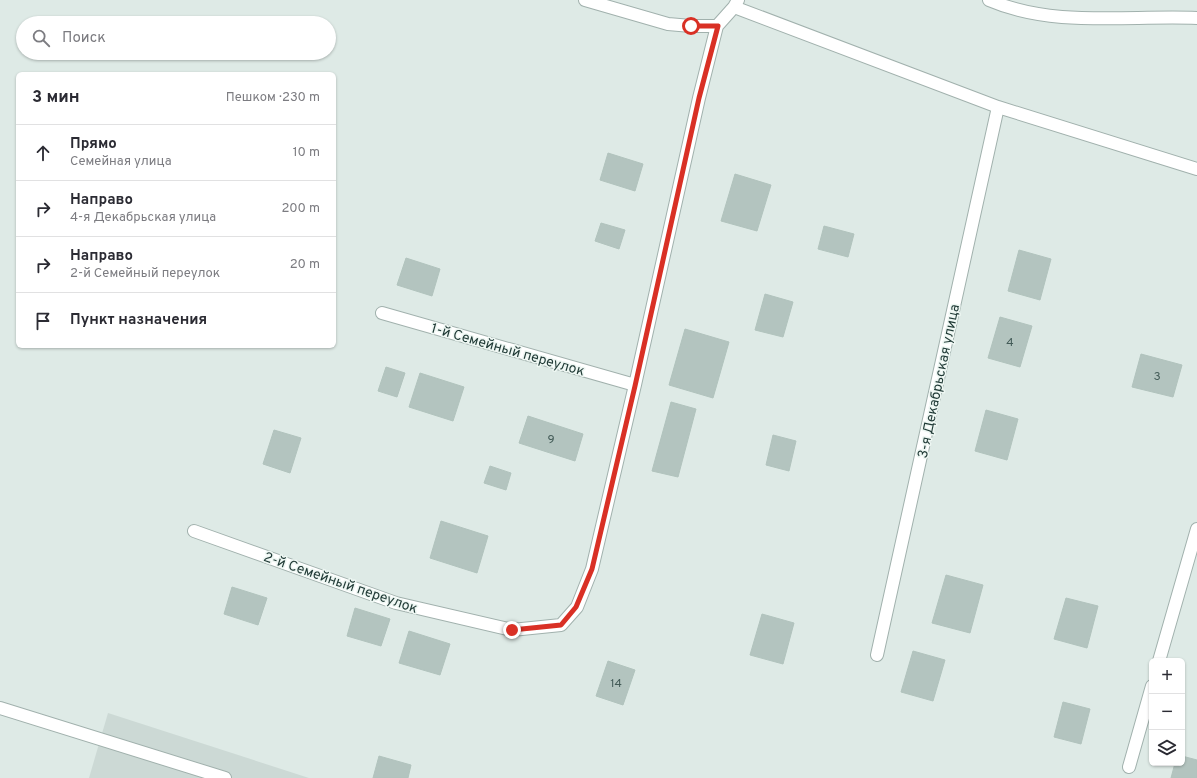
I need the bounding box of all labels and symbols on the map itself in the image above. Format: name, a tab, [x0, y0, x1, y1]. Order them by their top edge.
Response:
route start	[682, 17, 700, 35]
street label: 3-я Декабрьская улица	[915, 303, 964, 460]
street label: 1-й Семейный переулок	[429, 320, 586, 381]
house number: 4	[1006, 335, 1014, 351]
house number: 3	[1153, 369, 1161, 385]
house number: 9	[547, 432, 555, 448]
street label: 2-й Семейный переулок	[261, 549, 420, 618]
route end	[503, 621, 521, 639]
house number: 14	[610, 676, 622, 692]

